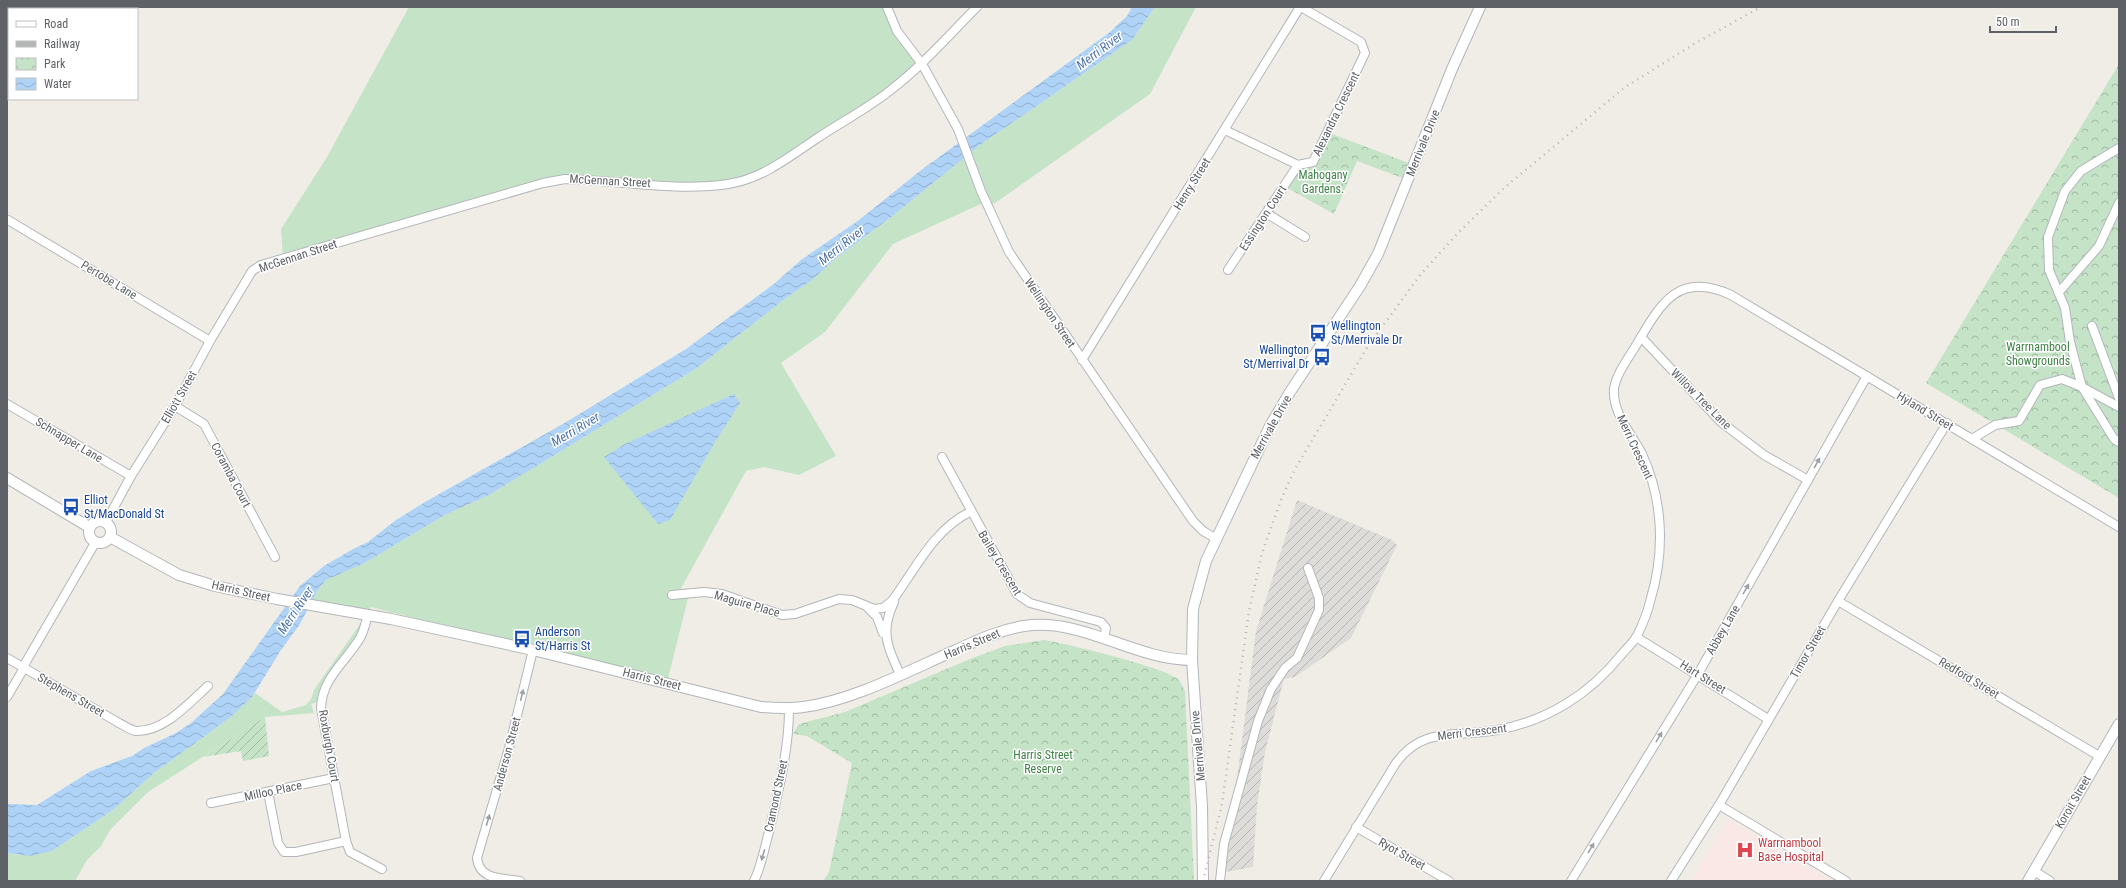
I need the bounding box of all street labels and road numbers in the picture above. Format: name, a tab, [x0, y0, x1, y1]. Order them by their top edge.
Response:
street label: Alexandra Crescent	[1310, 69, 1363, 158]
street label: Merrivale Drive	[1403, 107, 1443, 178]
street label: Henry Street	[1171, 155, 1214, 213]
street label: McGennan Street	[569, 172, 651, 190]
street label: Essington Court	[1237, 182, 1290, 253]
street label: McGennan Street	[257, 237, 339, 275]
street label: Pertobe Lane	[78, 258, 140, 302]
street label: Wellington Street	[1022, 276, 1079, 351]
street label: Willow Tree Lane	[1668, 366, 1734, 432]
street label: Elliott Street	[158, 368, 200, 426]
street label: Hyland Street	[1894, 389, 1956, 434]
street label: Merrivale Drive	[1248, 392, 1294, 461]
street label: Merri Crescent	[1614, 413, 1656, 482]
street label: Schnapper Lane	[33, 414, 105, 466]
street label: Coramba Court	[208, 440, 254, 510]
street label: Bailey Crescent	[975, 528, 1025, 598]
street label: Harris Street	[210, 577, 272, 605]
street label: Maguire Place	[713, 588, 782, 620]
street label: Abbey Lane	[1703, 602, 1743, 657]
street label: Timor Street	[1787, 623, 1829, 681]
street label: Harris Street	[942, 626, 1003, 662]
street label: Redford Street	[1936, 654, 2002, 702]
street label: Hart Street	[1677, 657, 1729, 697]
street label: Harris Street	[621, 665, 683, 693]
street label: Stephens Street	[35, 670, 107, 720]
street label: Roxburgh Court	[316, 709, 342, 784]
street label: Merrivale Drive	[1188, 710, 1208, 782]
street label: Anderson Street	[490, 715, 524, 793]
street label: Merri Crescent	[1437, 721, 1508, 743]
street label: Cramond Street	[761, 758, 791, 833]
street label: Koroit Street	[2052, 773, 2094, 831]
street label: Milloo Place	[243, 778, 303, 804]
street label: Ryot Street	[1376, 835, 1428, 873]

